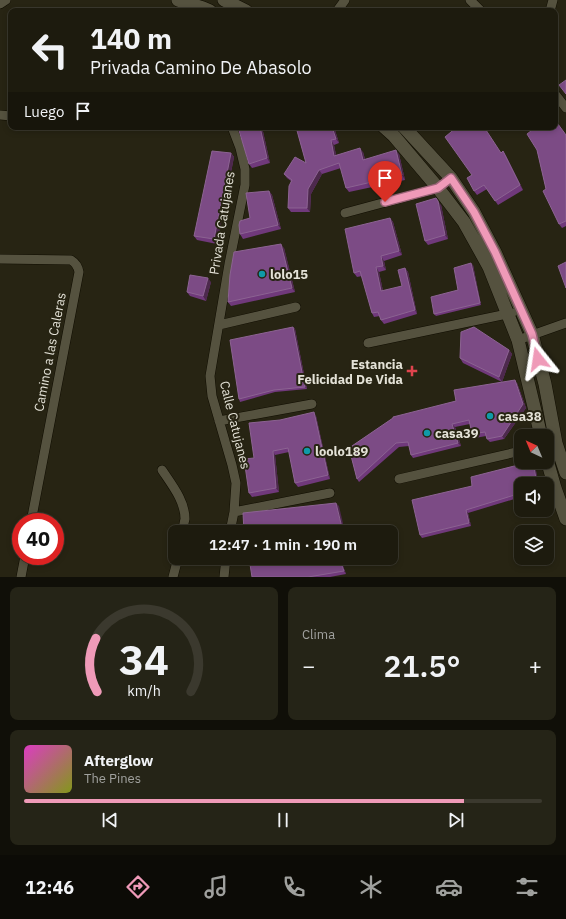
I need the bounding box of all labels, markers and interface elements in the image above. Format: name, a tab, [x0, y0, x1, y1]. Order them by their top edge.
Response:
text: 140 m	[90, 20, 172, 57]
icon: left	[24, 24, 76, 76]
text: Privada Camino De Abasolo	[90, 56, 312, 79]
icon: arrive	[72, 100, 94, 122]
text: Luego	[24, 102, 64, 121]
pin	[368, 161, 402, 202]
icon: arrive	[374, 167, 396, 189]
street label: Privada Catujanes	[205, 170, 239, 276]
place label: lolo15	[270, 266, 308, 283]
marker: lolo15	[257, 269, 267, 279]
street label: Camino a las Caleras	[30, 291, 70, 413]
position arrow	[517, 338, 559, 380]
place label: Estancia Felicidad De Vida	[297, 356, 403, 388]
marker: Estancia Felicidad De Vida	[406, 365, 418, 377]
street label: Calle Catujanes	[216, 379, 254, 471]
place label: casa38	[498, 408, 542, 425]
marker: casa38	[485, 411, 495, 421]
place label: casa39	[435, 425, 479, 442]
marker: casa39	[422, 428, 432, 438]
north arrow	[514, 429, 554, 469]
map controls	[514, 429, 554, 565]
place label: loolo189	[315, 443, 368, 460]
marker: loolo189	[302, 446, 312, 456]
button: sound	[514, 477, 554, 517]
speed limit sign: 40	[12, 513, 64, 565]
button: layers	[514, 525, 554, 565]
text: 12:47 · 1 min · 190 m	[209, 535, 357, 554]
text: Clima	[302, 626, 335, 643]
text: 34	[119, 631, 169, 685]
text: 21.5°	[383, 646, 461, 685]
text: −	[302, 651, 315, 680]
text: +	[529, 651, 542, 680]
text: km/h	[127, 680, 161, 699]
text: Afterglow	[84, 751, 153, 770]
text: The Pines	[84, 770, 141, 787]
icon: previous	[99, 809, 121, 831]
icon: pause	[272, 809, 294, 831]
icon: next	[445, 809, 467, 831]
icon: directions	[124, 873, 152, 901]
icon: music	[202, 873, 230, 901]
icon: phone	[280, 873, 308, 901]
icon: climate	[357, 873, 385, 901]
icon: car	[435, 873, 463, 901]
icon: filters	[513, 873, 541, 901]
text: 12:46	[25, 876, 74, 899]

